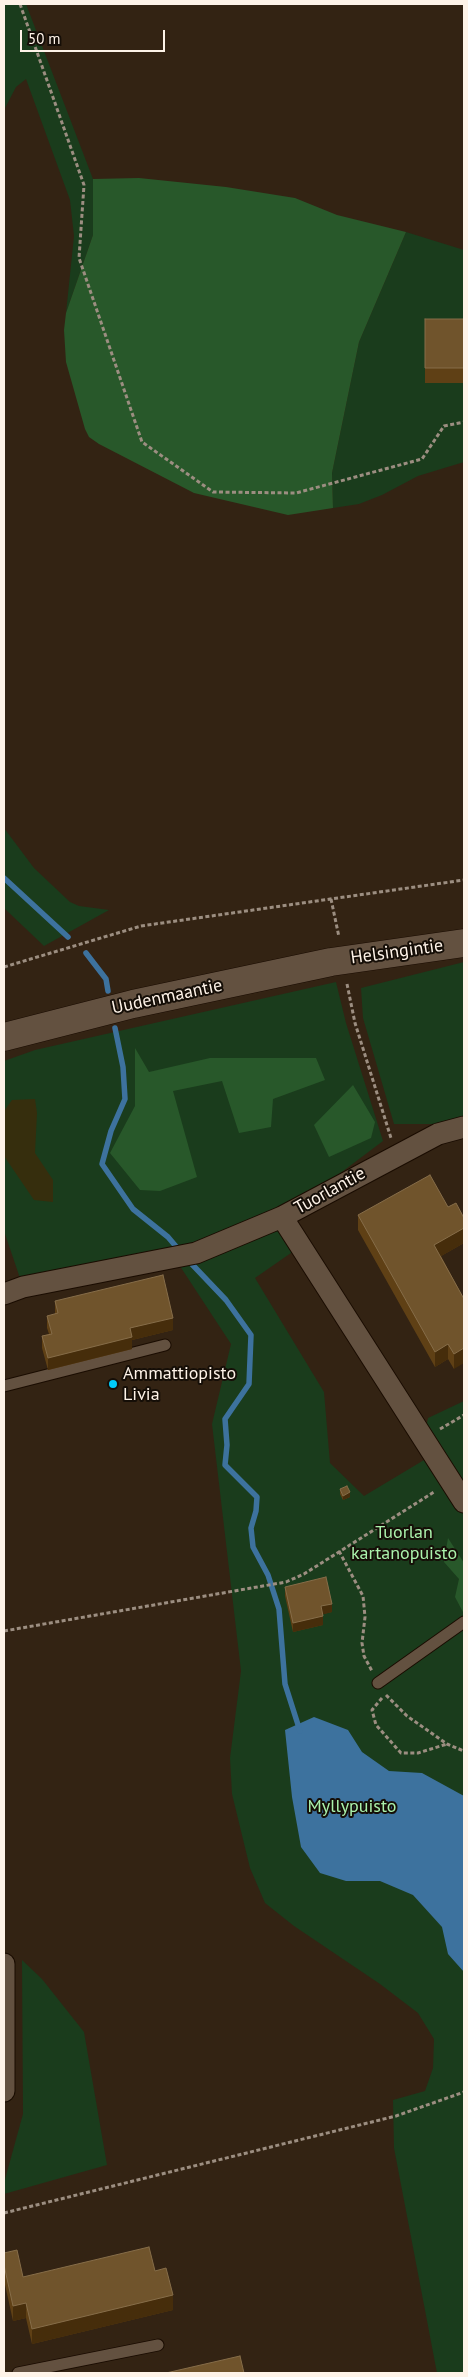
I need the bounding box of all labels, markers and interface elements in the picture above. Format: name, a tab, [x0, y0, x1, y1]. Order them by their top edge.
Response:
scale bar	[22, 20, 168, 52]
text: 50 m	[28, 29, 61, 48]
street label: Helsingintie	[349, 935, 445, 969]
street label: Uudenmaantie	[110, 975, 224, 1019]
street label: Tuorlantie	[291, 1163, 369, 1219]
place label: Ammattiopisto Livia	[123, 1363, 236, 1406]
marker: Ammattiopisto Livia	[107, 1378, 119, 1390]
park label: Tuorlan kartanopuisto	[351, 1522, 457, 1565]
park label: Myllypuisto	[308, 1796, 396, 1818]

